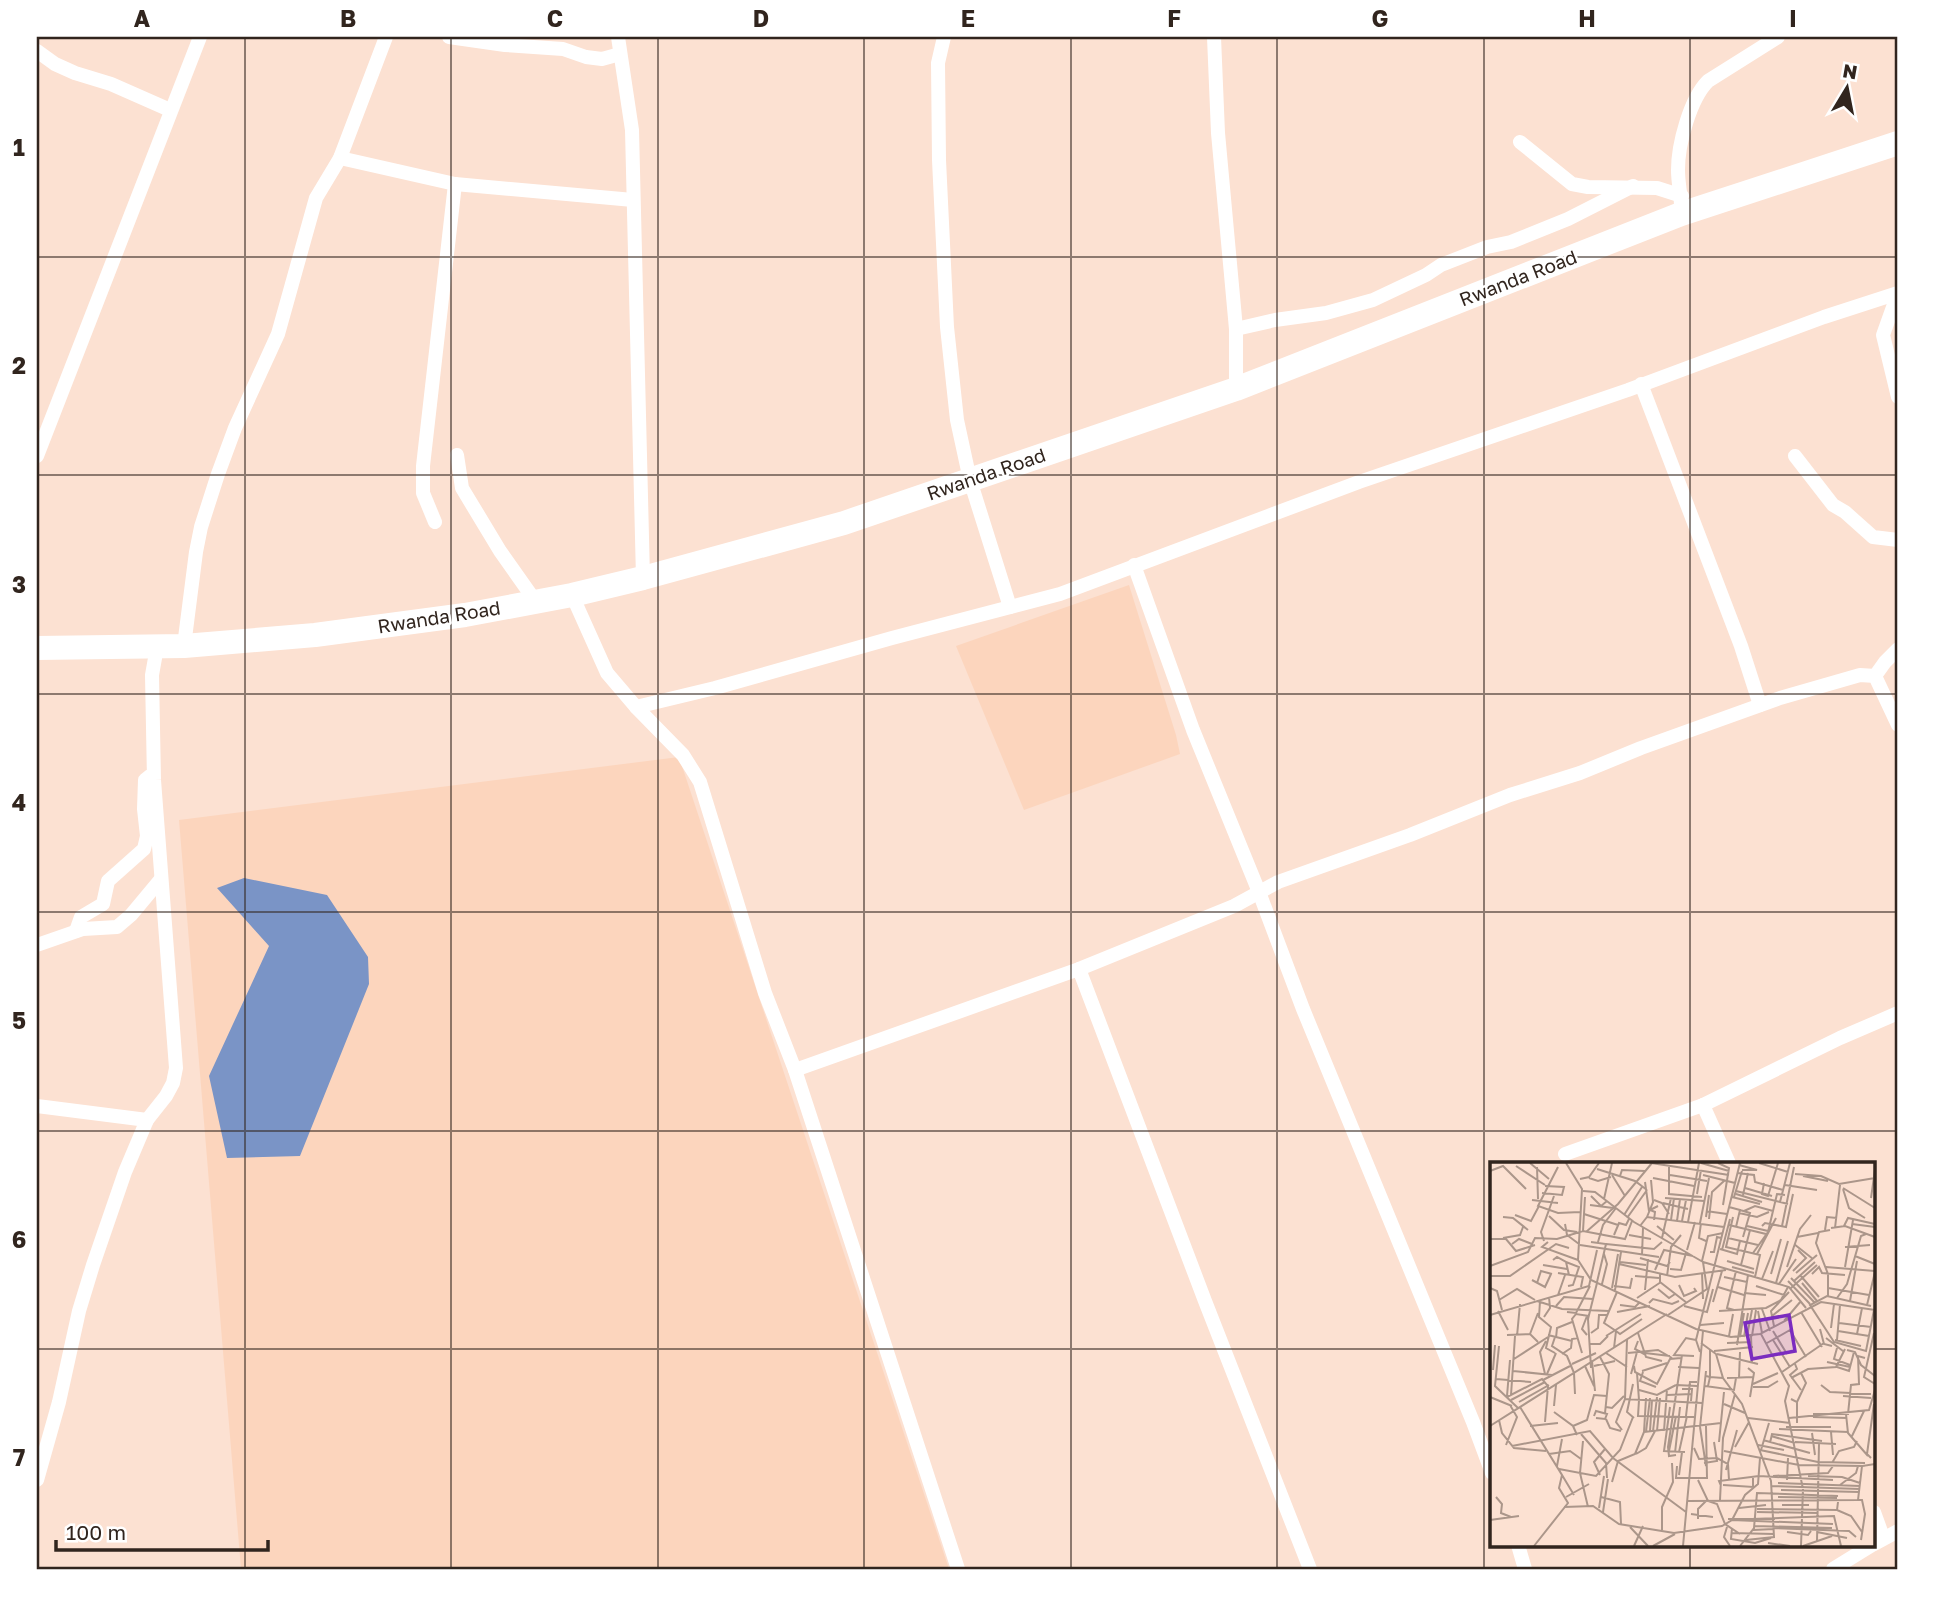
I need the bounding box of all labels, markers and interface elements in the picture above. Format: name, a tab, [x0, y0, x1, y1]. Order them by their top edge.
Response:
text: A	[134, 4, 151, 32]
text: B	[340, 4, 356, 32]
text: C	[547, 4, 563, 32]
text: D	[753, 4, 769, 32]
text: E	[961, 4, 975, 32]
text: F	[1167, 4, 1181, 32]
text: G	[1372, 4, 1388, 32]
text: H	[1578, 4, 1596, 32]
text: I	[1789, 4, 1797, 32]
north arrow	[1812, 52, 1882, 122]
text: N	[1841, 58, 1859, 83]
text: 1	[13, 133, 25, 161]
street label: Rwanda Road	[1456, 245, 1580, 311]
text: 2	[12, 351, 26, 379]
street label: Rwanda Road	[923, 442, 1048, 505]
text: 3	[12, 570, 26, 598]
street label: Rwanda Road	[376, 595, 502, 638]
text: 4	[12, 788, 26, 816]
text: 5	[12, 1006, 26, 1034]
inset map	[1490, 1162, 1876, 1546]
text: 6	[12, 1225, 26, 1253]
text: 7	[13, 1443, 25, 1471]
scale bar	[56, 1508, 268, 1552]
text: 100 m	[66, 1519, 126, 1545]

